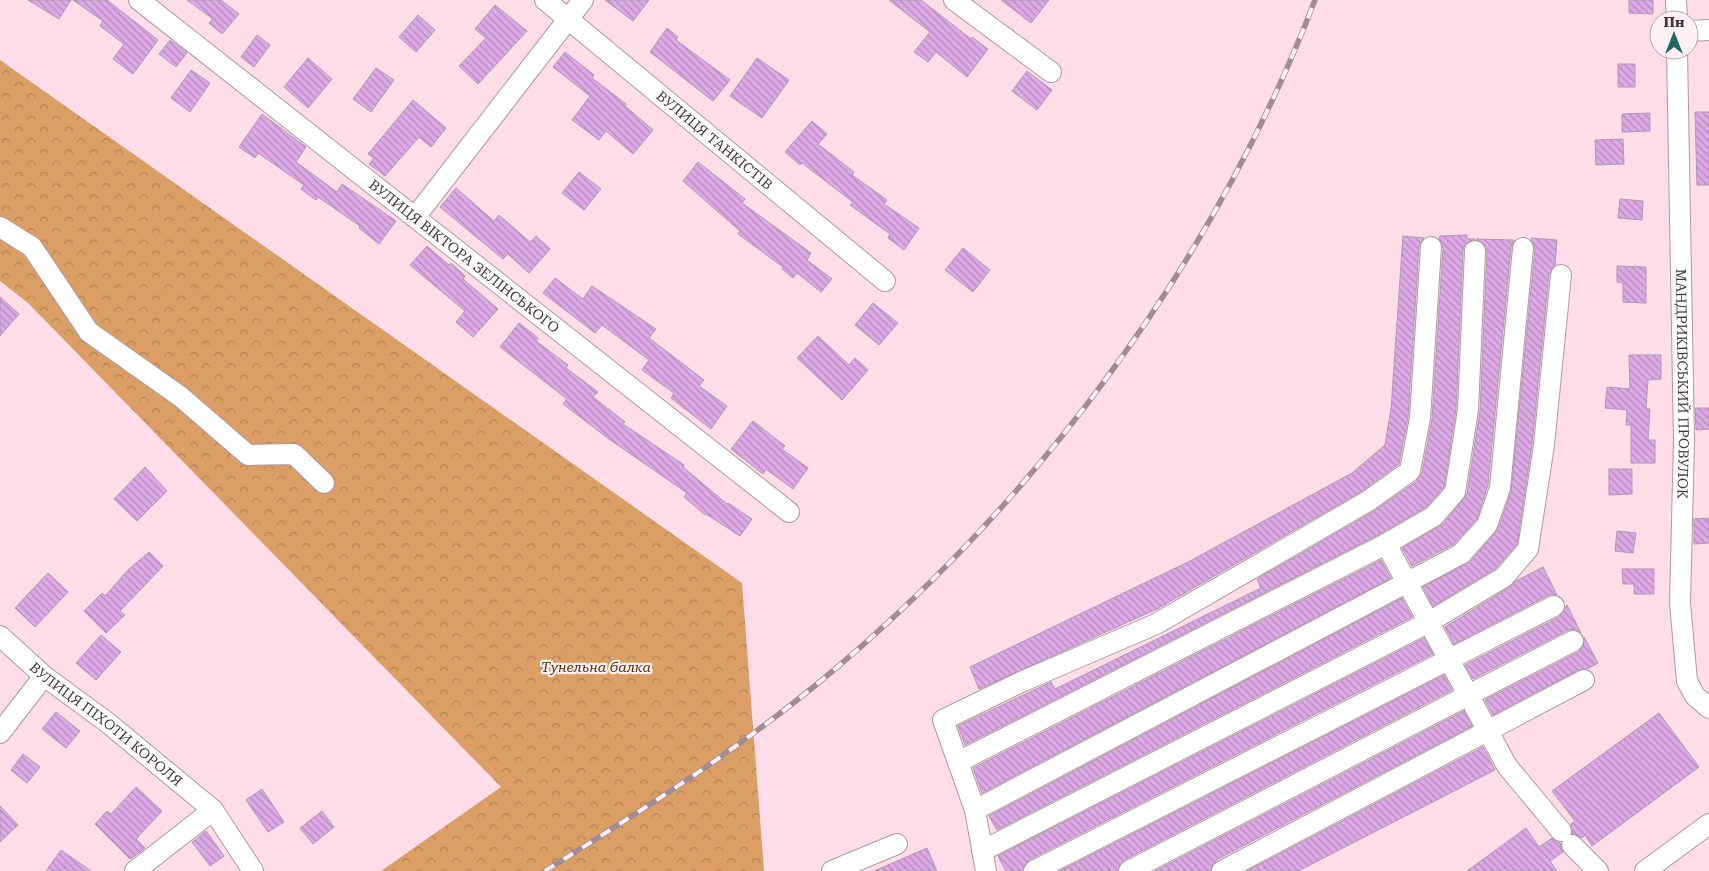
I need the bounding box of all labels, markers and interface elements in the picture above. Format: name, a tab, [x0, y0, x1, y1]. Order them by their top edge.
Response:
north arrow	[1649, 10, 1699, 60]
text: Пн	[1664, 14, 1685, 30]
street label: ВУЛИЦЯ ТАНКІСТІВ	[653, 88, 776, 193]
street label: ВУЛИЦЯ ВІКТОРА ЗЕЛІНСЬКОГО	[366, 176, 562, 336]
street label: МАНДРИКІВСЬКИЙ ПРОВУЛОК	[1673, 269, 1692, 499]
street label: ВУЛИЦЯ ПІХОТИ КОРОЛЯ	[26, 659, 186, 789]
park label: Тунельна балка	[541, 659, 651, 675]

